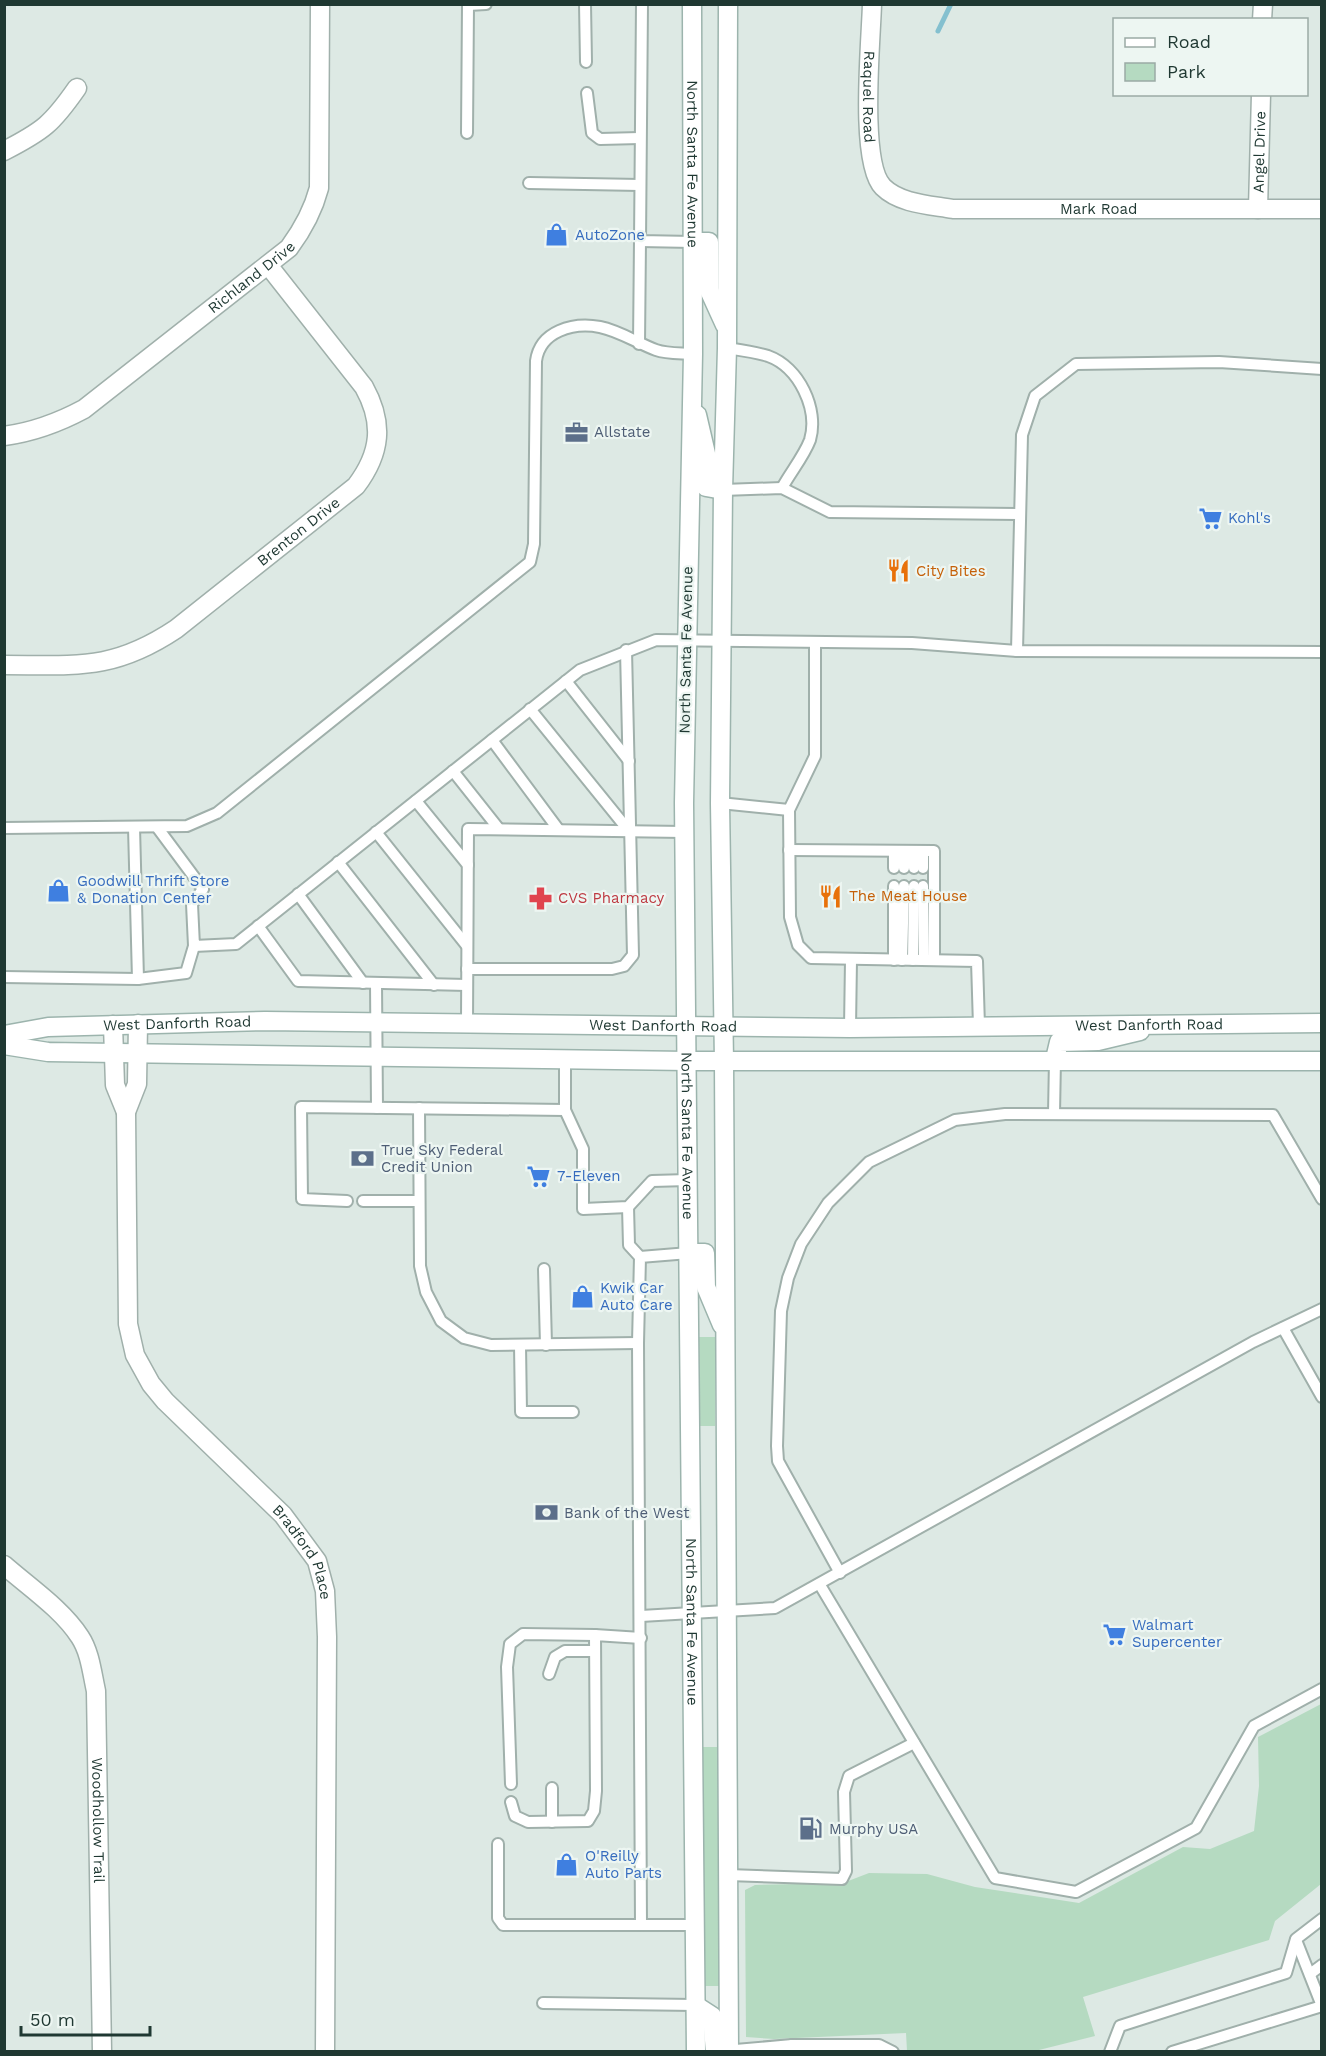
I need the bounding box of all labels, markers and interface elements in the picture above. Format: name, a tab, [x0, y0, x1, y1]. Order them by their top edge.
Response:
legend	[1113, 18, 1308, 96]
text: Road	[1167, 31, 1211, 52]
street label: Raquel Road	[859, 50, 879, 143]
text: Park	[1167, 61, 1206, 82]
street label: North Santa Fe Avenue	[683, 80, 702, 248]
street label: Angel Drive	[1249, 111, 1270, 193]
street label: Mark Road	[1060, 200, 1137, 218]
shop icon: AutoZone	[544, 222, 570, 248]
place label: AutoZone	[575, 226, 645, 244]
street label: Richland Drive	[204, 238, 299, 317]
office icon: Allstate	[563, 419, 589, 445]
place label: Allstate	[594, 423, 650, 441]
street label: Brenton Drive	[254, 493, 343, 570]
supermarket icon: Kohl's	[1197, 505, 1223, 531]
place label: Kohl's	[1228, 509, 1271, 527]
restaurant icon: City Bites	[885, 558, 911, 584]
place label: City Bites	[916, 562, 986, 580]
street label: North Santa Fe Avenue	[676, 566, 696, 734]
place label: Goodwill Thrift Store & Donation Center	[77, 872, 229, 907]
shop icon: Goodwill Thrift Store & Donation Center	[46, 877, 72, 903]
restaurant icon: The Meat House	[818, 883, 844, 909]
pharmacy icon: CVS Pharmacy	[527, 885, 553, 911]
place label: The Meat House	[849, 887, 967, 905]
place label: CVS Pharmacy	[558, 889, 664, 907]
street label: West Danforth Road	[103, 1012, 252, 1034]
street label: West Danforth Road	[1075, 1015, 1223, 1035]
street label: West Danforth Road	[589, 1016, 737, 1036]
street label: North Santa Fe Avenue	[677, 1052, 697, 1220]
place label: True Sky Federal Credit Union	[381, 1141, 503, 1176]
bank icon: True Sky Federal Credit Union	[350, 1146, 376, 1172]
supermarket icon: 7-Eleven	[526, 1163, 552, 1189]
place label: 7-Eleven	[557, 1167, 621, 1185]
place label: Kwik Car Auto Care	[600, 1279, 673, 1314]
shop icon: Kwik Car Auto Care	[569, 1284, 595, 1310]
bank icon: Bank of the West	[533, 1500, 559, 1526]
street label: Bradford Place	[269, 1501, 334, 1600]
place label: Bank of the West	[564, 1504, 690, 1522]
street label: North Santa Fe Avenue	[682, 1538, 702, 1706]
place label: Walmart Supercenter	[1132, 1616, 1222, 1651]
supermarket icon: Walmart Supercenter	[1101, 1621, 1127, 1647]
street label: Woodhollow Trail	[88, 1757, 108, 1884]
fuel station icon: Murphy USA	[798, 1816, 824, 1842]
place label: Murphy USA	[829, 1820, 918, 1838]
place label: O'Reilly Auto Parts	[585, 1847, 662, 1882]
shop icon: O'Reilly Auto Parts	[554, 1852, 580, 1878]
scale bar	[21, 1999, 150, 2037]
text: 50 m	[30, 2009, 75, 2030]

